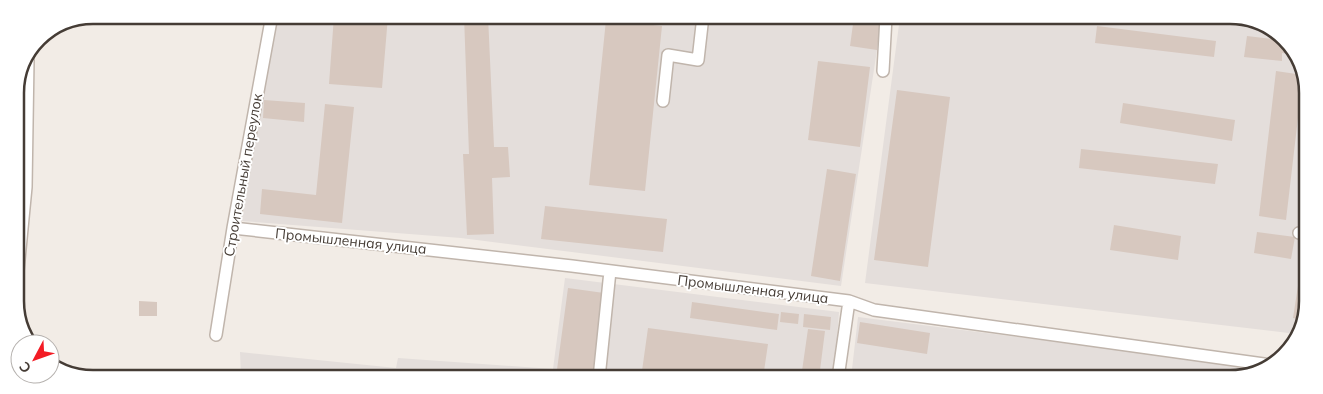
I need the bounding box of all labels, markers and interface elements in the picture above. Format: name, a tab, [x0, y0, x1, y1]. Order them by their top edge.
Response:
street label: Строительный переулок	[220, 92, 266, 258]
street label: Промышленная улица	[274, 224, 428, 258]
street label: Промышленная улица	[676, 271, 830, 307]
north arrow	[10, 334, 60, 384]
text: С	[15, 358, 35, 377]

